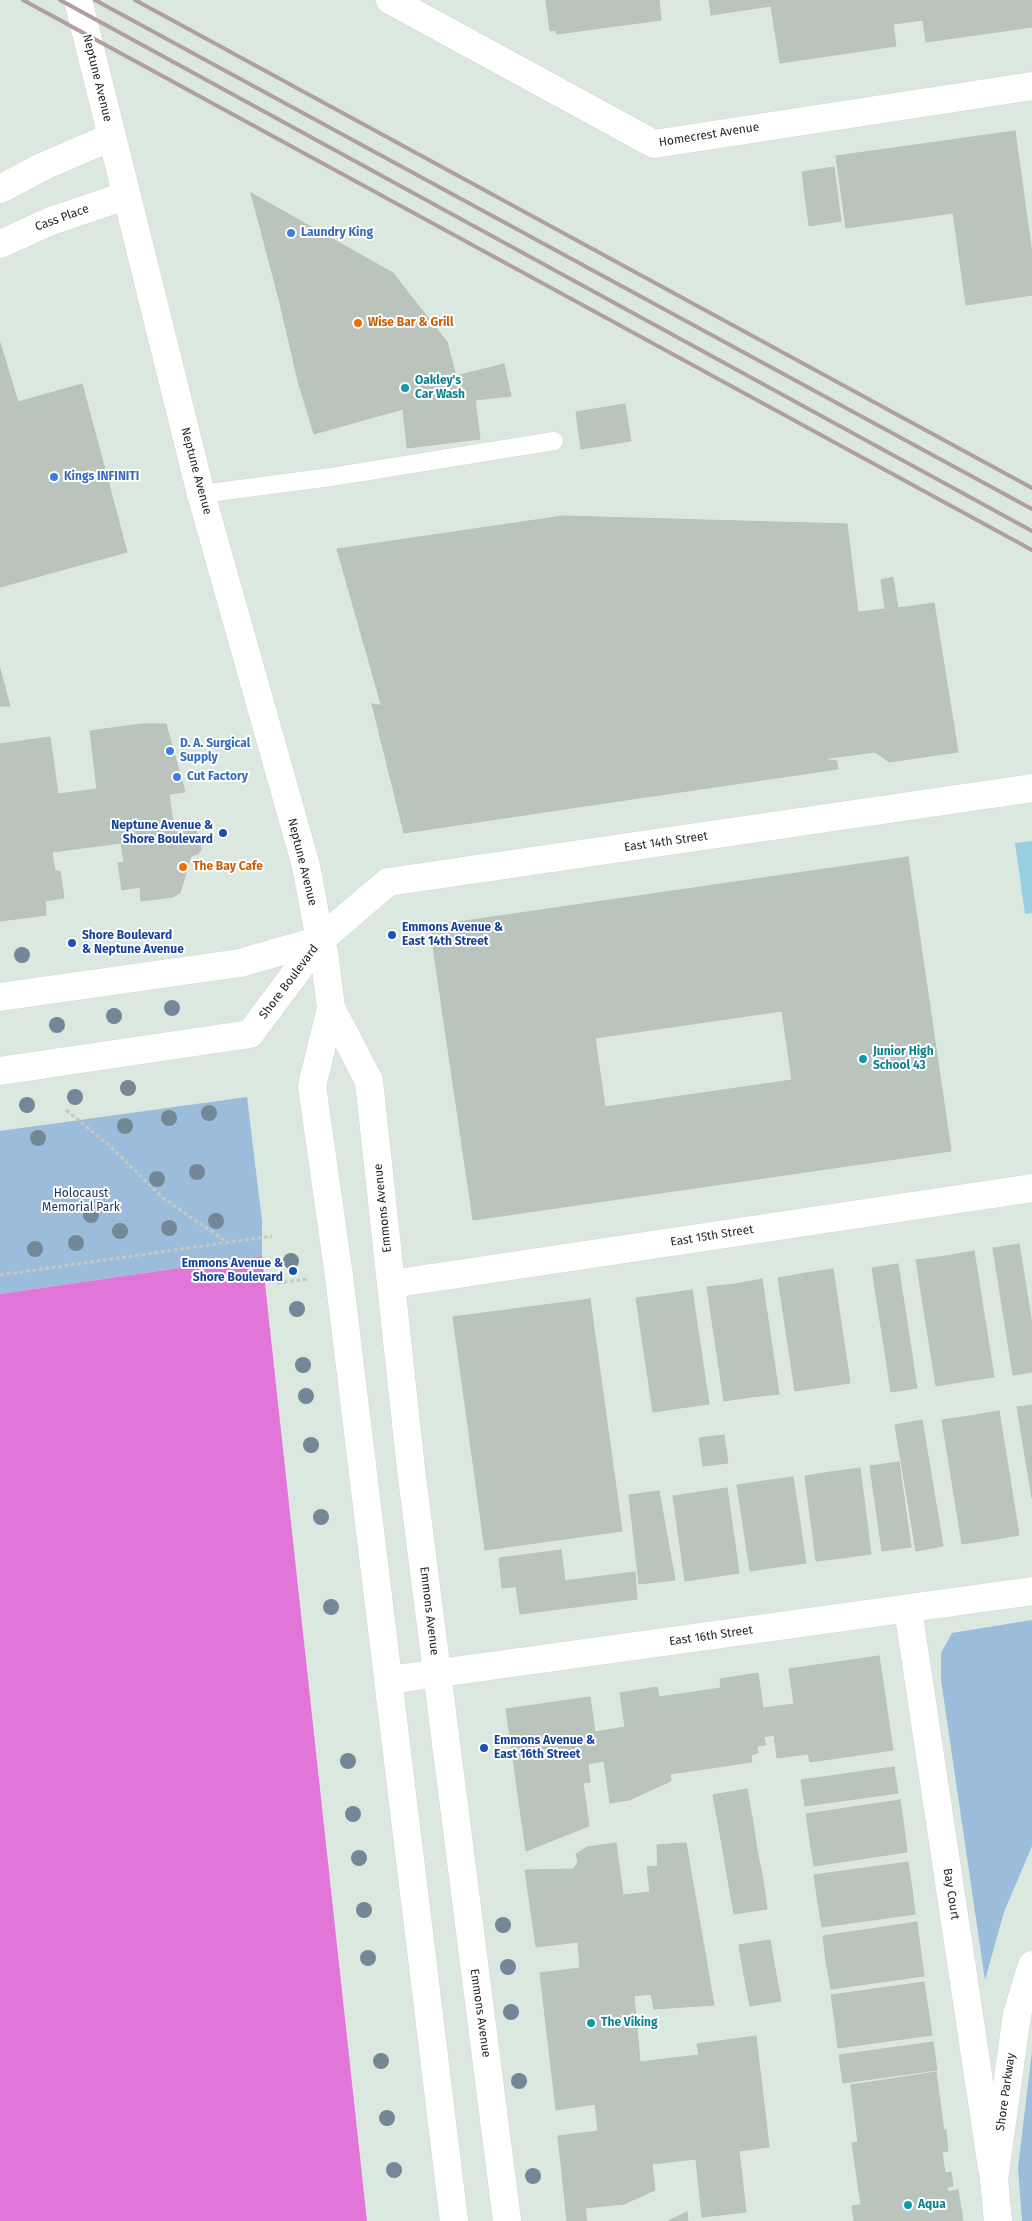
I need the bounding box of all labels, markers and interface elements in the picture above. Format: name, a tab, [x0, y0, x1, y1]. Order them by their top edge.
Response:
street label: Neptune Avenue	[79, 33, 115, 123]
street label: Homecrest Avenue	[658, 120, 760, 150]
street label: Cass Place	[33, 202, 91, 234]
place label: Laundry King	[301, 226, 373, 240]
marker: Laundry King	[285, 227, 297, 239]
place label: Wise Bar & Grill	[368, 316, 453, 330]
marker: Wise Bar & Grill	[352, 317, 364, 329]
place label: Oakley's Car Wash	[415, 374, 465, 402]
marker: Oakley's Car Wash	[399, 382, 411, 394]
street label: Neptune Avenue	[177, 426, 215, 516]
place label: Kings INFINITI	[64, 470, 139, 484]
marker: Kings INFINITI	[48, 471, 60, 483]
place label: D. A. Surgical Supply	[180, 737, 250, 765]
marker: D. A. Surgical Supply	[164, 745, 176, 757]
place label: Cut Factory	[187, 770, 248, 784]
marker: Cut Factory	[171, 771, 183, 783]
street label: Neptune Avenue	[284, 817, 320, 907]
place label: Neptune Avenue & Shore Boulevard	[111, 819, 213, 847]
marker: Neptune Avenue & Shore Boulevard	[217, 827, 229, 839]
street label: East 14th Street	[623, 829, 709, 855]
place label: The Bay Cafe	[193, 860, 263, 874]
marker: The Bay Cafe	[177, 861, 189, 873]
place label: Emmons Avenue & East 14th Street	[402, 921, 503, 949]
place label: Shore Boulevard & Neptune Avenue	[82, 929, 184, 957]
marker: Emmons Avenue & East 14th Street	[386, 929, 398, 941]
marker: Shore Boulevard & Neptune Avenue	[66, 937, 78, 949]
street label: Shore Boulevard	[256, 942, 322, 1022]
place label: Junior High School 43	[873, 1045, 934, 1073]
marker: Junior High School 43	[857, 1053, 869, 1065]
street label: Emmons Avenue	[371, 1163, 395, 1253]
park label: Holocaust Memorial Park	[42, 1187, 120, 1215]
street label: East 15th Street	[669, 1222, 755, 1250]
place label: Emmons Avenue & Shore Boulevard	[182, 1257, 283, 1285]
marker: Emmons Avenue & Shore Boulevard	[287, 1265, 299, 1277]
street label: Emmons Avenue	[416, 1566, 442, 1656]
street label: East 16th Street	[668, 1623, 754, 1649]
place label: Emmons Avenue & East 16th Street	[494, 1734, 595, 1762]
marker: Emmons Avenue & East 16th Street	[478, 1742, 490, 1754]
street label: Bay Court	[940, 1867, 962, 1921]
street label: Emmons Avenue	[467, 1968, 493, 2058]
place label: The Viking	[601, 2016, 658, 2030]
marker: The Viking	[585, 2017, 597, 2029]
street label: Shore Parkway	[993, 2052, 1019, 2132]
place label: Aqua	[918, 2198, 946, 2212]
marker: Aqua	[902, 2199, 914, 2211]

